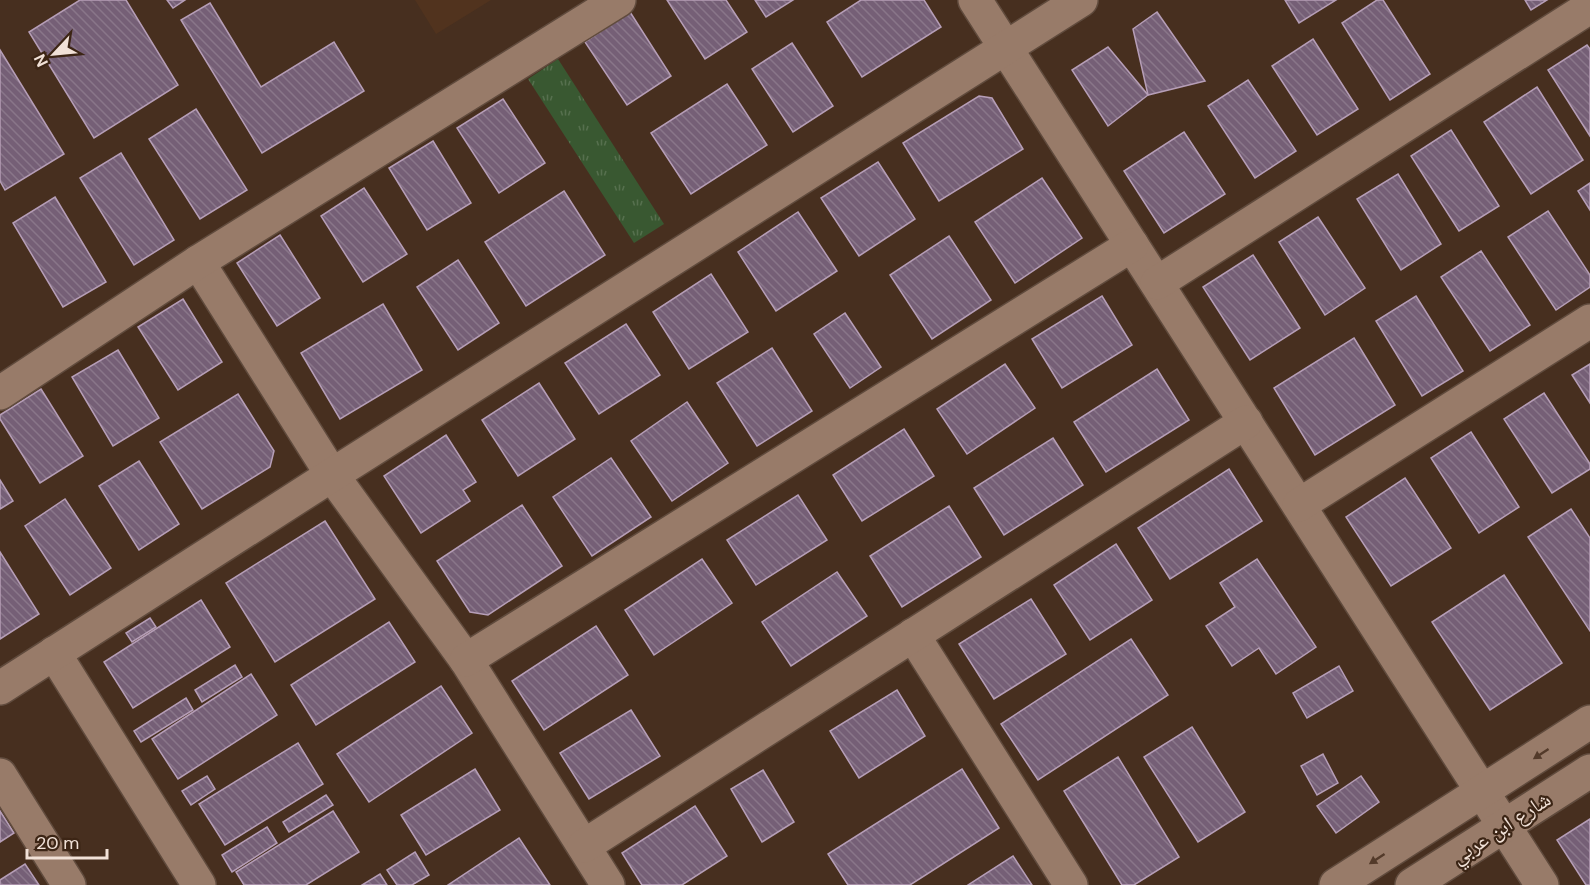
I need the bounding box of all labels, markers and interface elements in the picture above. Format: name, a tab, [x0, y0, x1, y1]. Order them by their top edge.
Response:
north arrow	[24, 24, 84, 84]
text: N	[29, 51, 53, 70]
one-way arrow	[1533, 748, 1549, 759]
street label: شارع ابن عربي	[1446, 785, 1557, 873]
scale bar	[27, 822, 106, 860]
text: 20 m	[36, 831, 79, 855]
one-way arrow	[1368, 854, 1385, 865]

